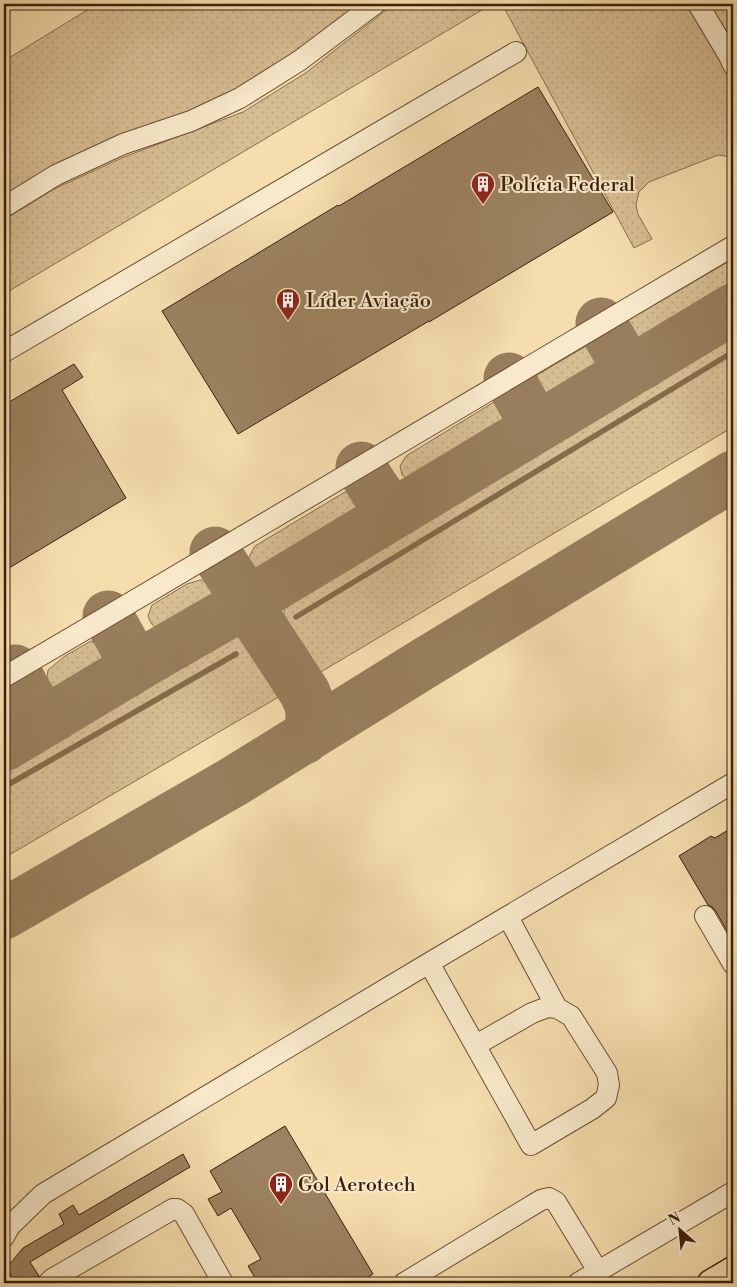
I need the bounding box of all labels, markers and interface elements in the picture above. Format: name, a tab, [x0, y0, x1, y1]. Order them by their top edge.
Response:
building icon: Polícia Federal	[470, 171, 496, 205]
place label: Polícia Federal	[500, 173, 635, 198]
building icon: Líder Aviação	[275, 287, 301, 321]
place label: Líder Aviação	[306, 289, 431, 314]
building icon: Gol Aerotech	[268, 1171, 294, 1205]
place label: Gol Aerotech	[298, 1173, 416, 1198]
north arrow	[654, 1204, 704, 1254]
text: N	[666, 1209, 684, 1230]

